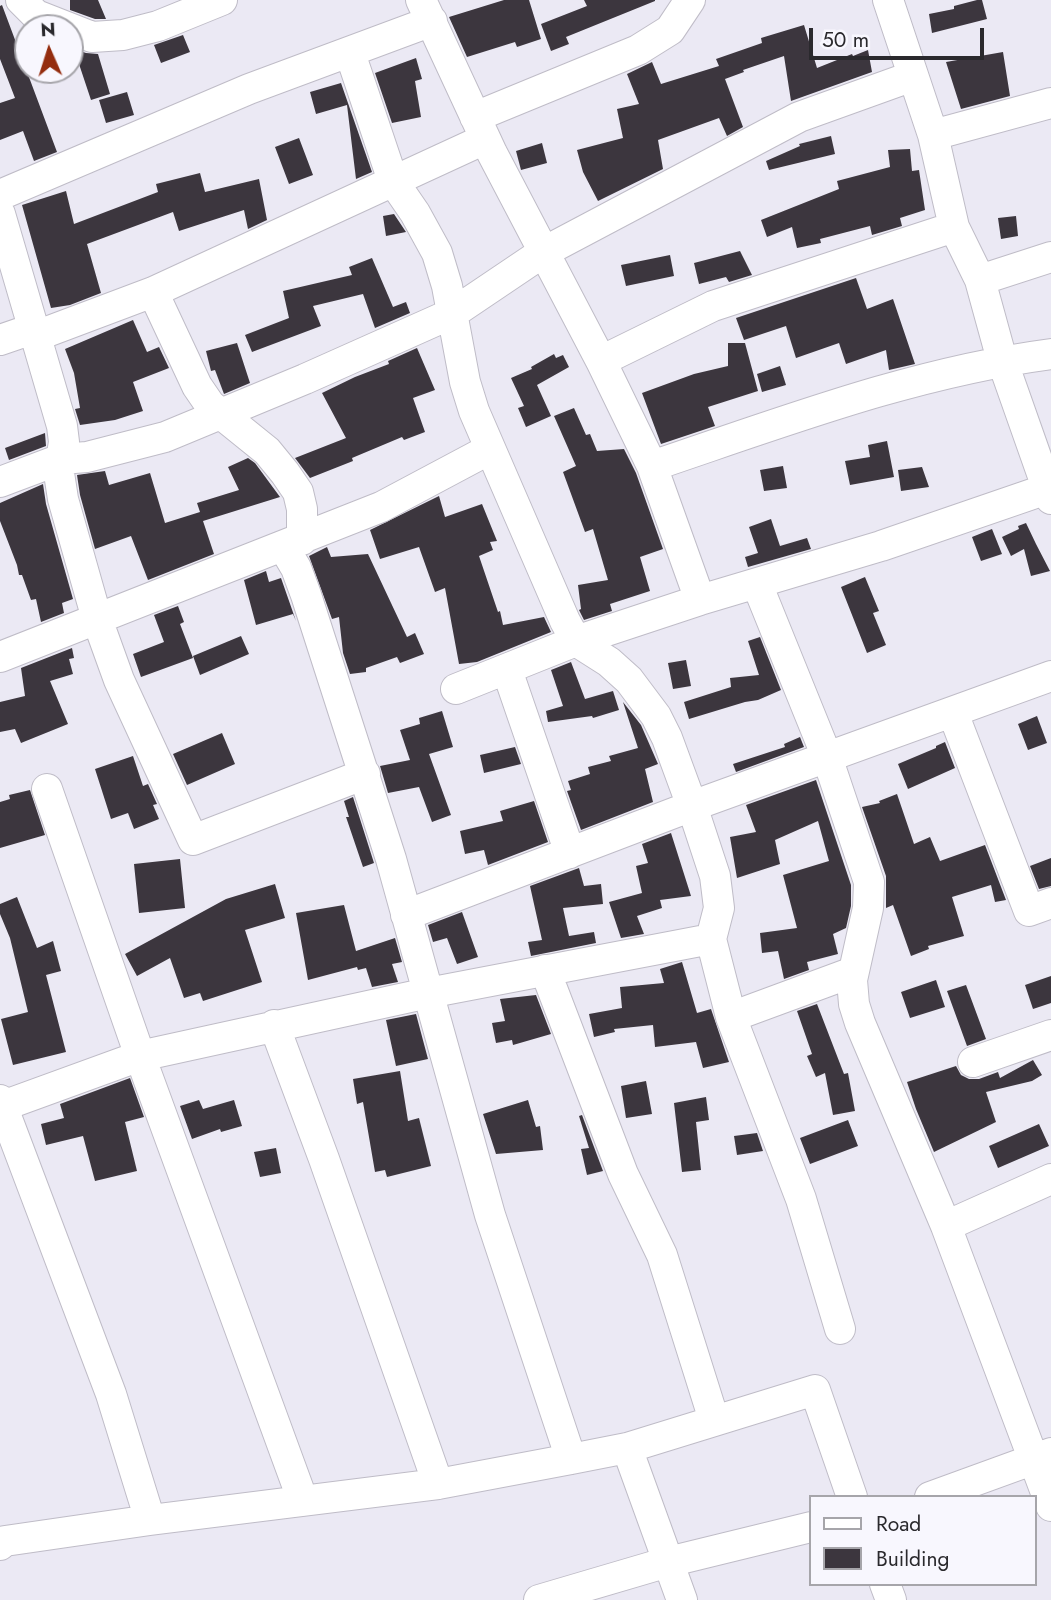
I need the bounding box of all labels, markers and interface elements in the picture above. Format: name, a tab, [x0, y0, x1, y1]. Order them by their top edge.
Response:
north arrow	[14, 14, 84, 84]
scale bar	[813, 14, 988, 58]
text: N	[40, 16, 56, 43]
text: 50 m	[822, 25, 869, 55]
legend	[810, 1495, 1037, 1586]
text: Road	[876, 1509, 921, 1539]
text: Building	[876, 1544, 949, 1574]

